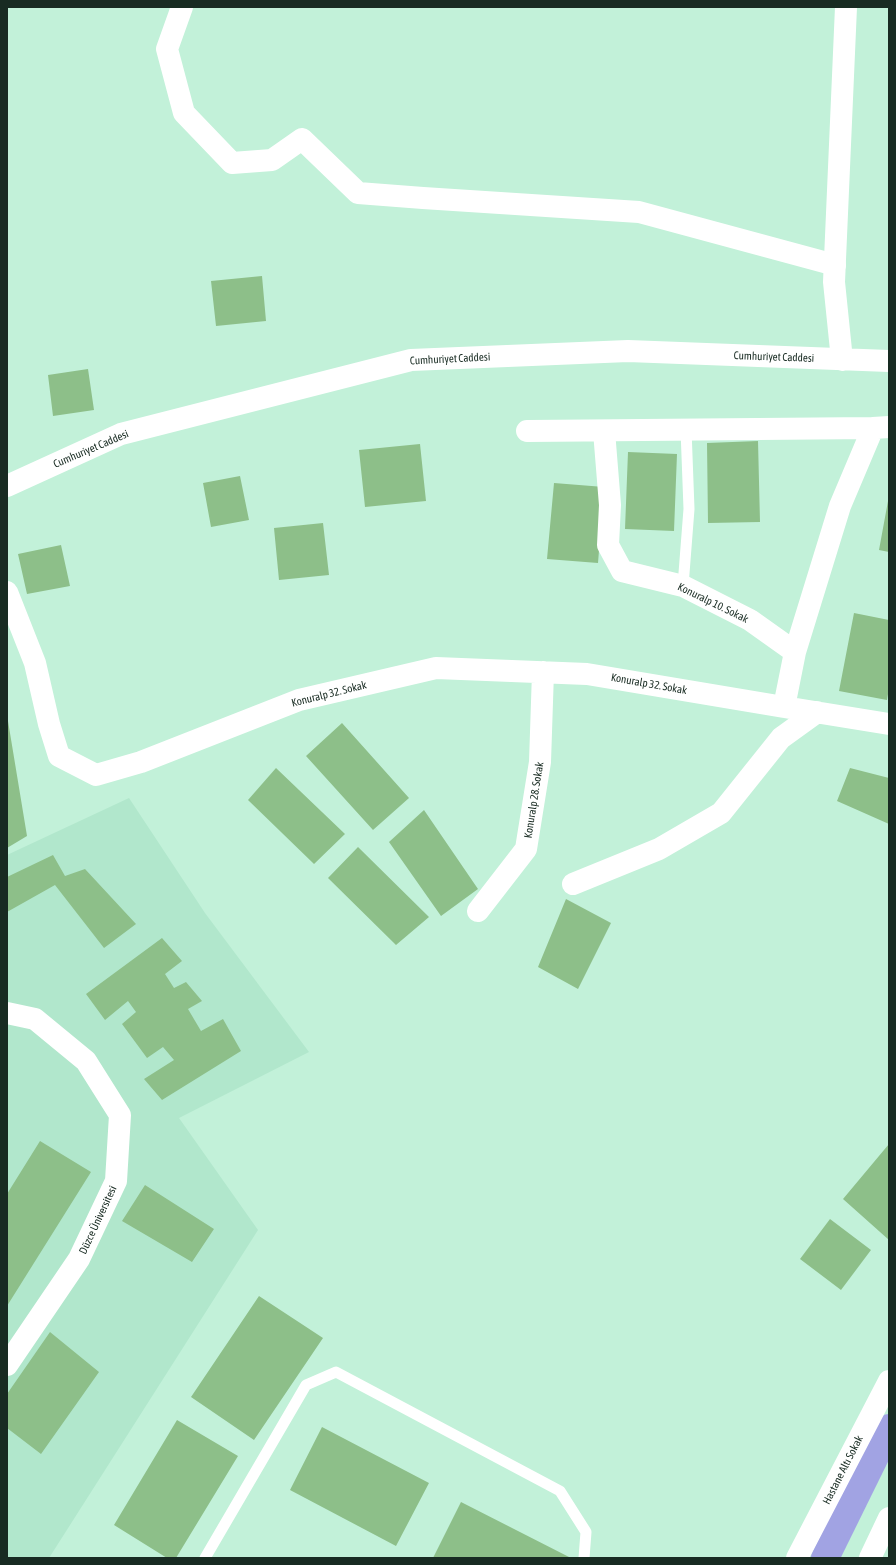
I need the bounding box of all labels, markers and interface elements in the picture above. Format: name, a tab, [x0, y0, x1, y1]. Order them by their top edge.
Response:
street label: Cumhuriyet Caddesi	[733, 349, 815, 365]
street label: Cumhuriyet Caddesi	[409, 350, 491, 368]
street label: Cumhuriyet Caddesi	[51, 427, 131, 471]
street label: Konuralp 10. Sokak	[675, 580, 751, 626]
street label: Konuralp 32. Sokak	[610, 671, 688, 697]
street label: Konuralp 32. Sokak	[290, 678, 368, 710]
street label: Konuralp 28. Sokak	[521, 761, 547, 839]
street label: Düzce Üniversitesi	[76, 1184, 120, 1256]
street label: Hastane Altı Sokak	[820, 1433, 866, 1507]

